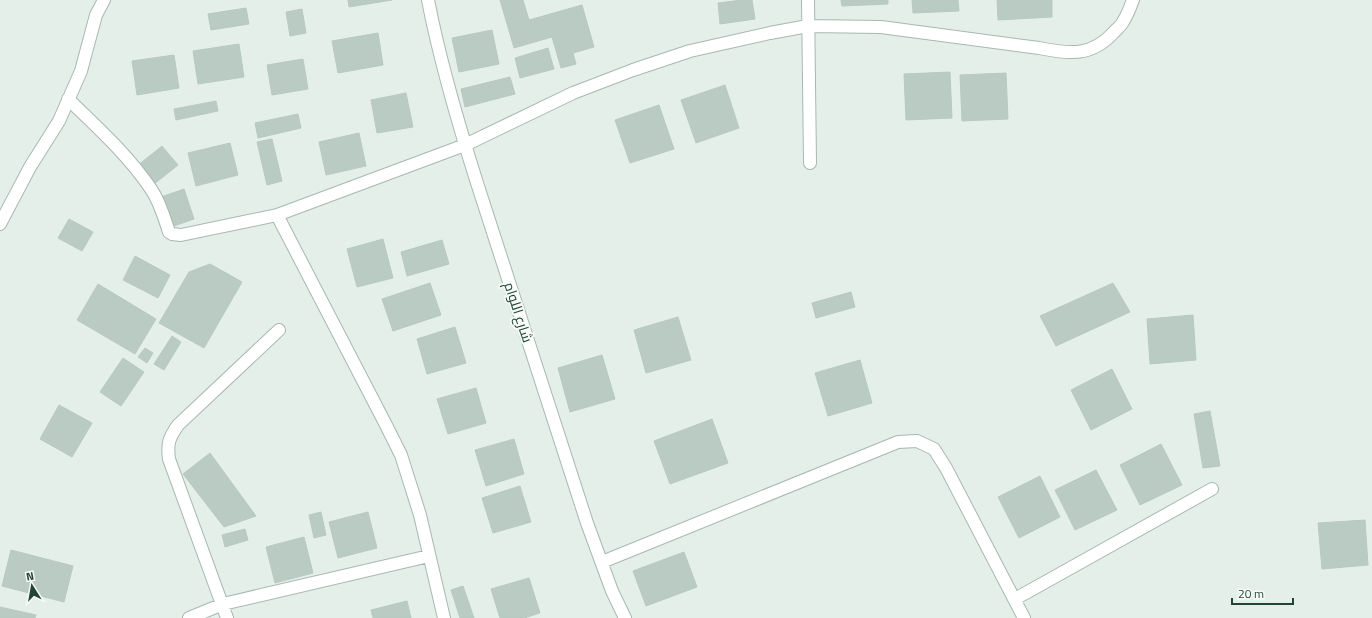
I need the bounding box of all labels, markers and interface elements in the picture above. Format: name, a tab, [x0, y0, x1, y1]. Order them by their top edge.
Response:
street label: شارع اللوام	[499, 279, 539, 345]
north arrow	[12, 566, 52, 606]
text: N	[25, 568, 35, 585]
scale bar	[1232, 580, 1293, 606]
text: 20 m	[1238, 584, 1264, 603]

